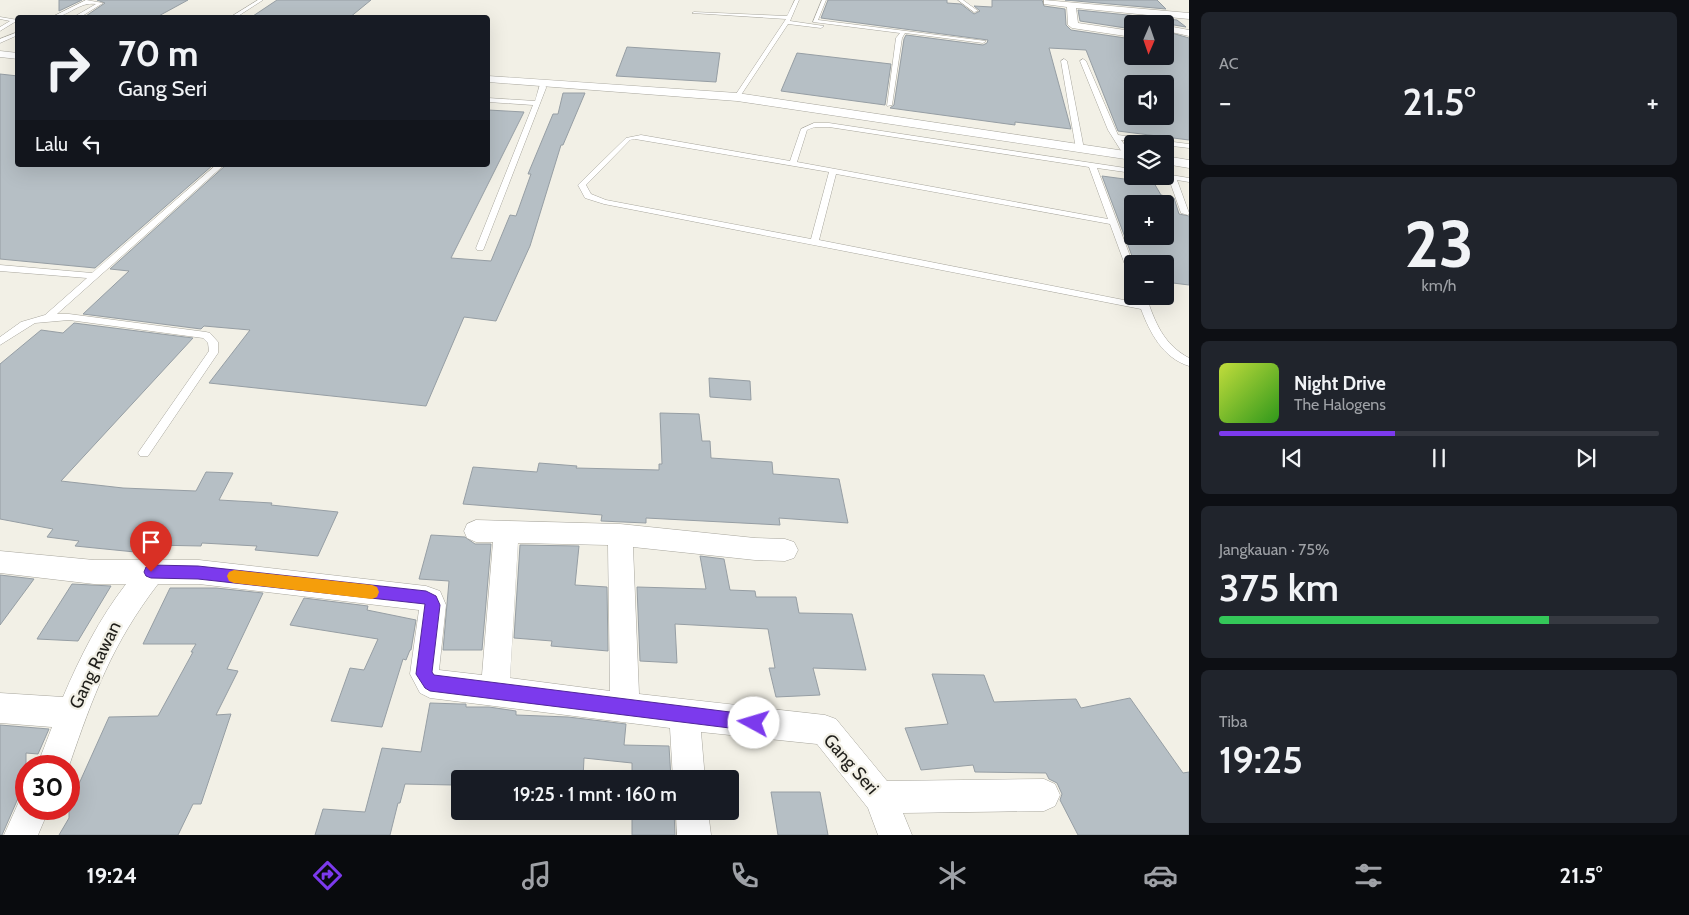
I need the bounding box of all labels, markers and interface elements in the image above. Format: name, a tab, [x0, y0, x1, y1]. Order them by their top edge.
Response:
north arrow	[1124, 15, 1174, 65]
map controls	[1124, 15, 1174, 305]
text: 70 m	[118, 32, 199, 75]
icon: right	[35, 35, 100, 100]
text: AC	[1219, 54, 1239, 73]
text: Gang Seri	[118, 75, 207, 102]
button: sound	[1124, 75, 1174, 125]
text: 21.5°	[1402, 78, 1476, 125]
text: −	[1219, 85, 1231, 119]
text: +	[1647, 85, 1659, 119]
icon: left	[78, 130, 106, 158]
text: Lalu	[35, 133, 68, 156]
button: layers	[1124, 135, 1174, 185]
button: +	[1124, 195, 1174, 245]
text: 23	[1404, 204, 1474, 283]
button: −	[1124, 255, 1174, 305]
text: km/h	[1421, 276, 1457, 295]
text: Night Drive	[1294, 372, 1386, 395]
text: The Halogens	[1294, 395, 1386, 414]
icon: previous	[1278, 444, 1306, 472]
icon: pause	[1425, 444, 1453, 472]
icon: next	[1572, 444, 1600, 472]
pin	[130, 521, 172, 572]
icon: arrive	[137, 528, 165, 556]
text: Jangkauan · 75%	[1219, 540, 1329, 559]
text: 375 km	[1219, 564, 1339, 611]
street label: Gang Rawan	[64, 618, 126, 712]
position arrow	[727, 696, 779, 748]
text: Tiba	[1219, 712, 1247, 731]
street label: Gang Seri	[819, 729, 883, 799]
text: 19:25	[1219, 736, 1303, 783]
speed limit sign: 30	[15, 755, 80, 820]
text: 19:25 · 1 mnt · 160 m	[513, 783, 677, 806]
icon: directions	[310, 858, 345, 893]
icon: music	[519, 858, 554, 893]
icon: phone	[727, 858, 762, 893]
icon: climate	[935, 858, 970, 893]
icon: car	[1143, 858, 1178, 893]
icon: filters	[1351, 858, 1386, 893]
text: 19:24	[87, 862, 137, 889]
text: 21.5°	[1560, 862, 1602, 889]

